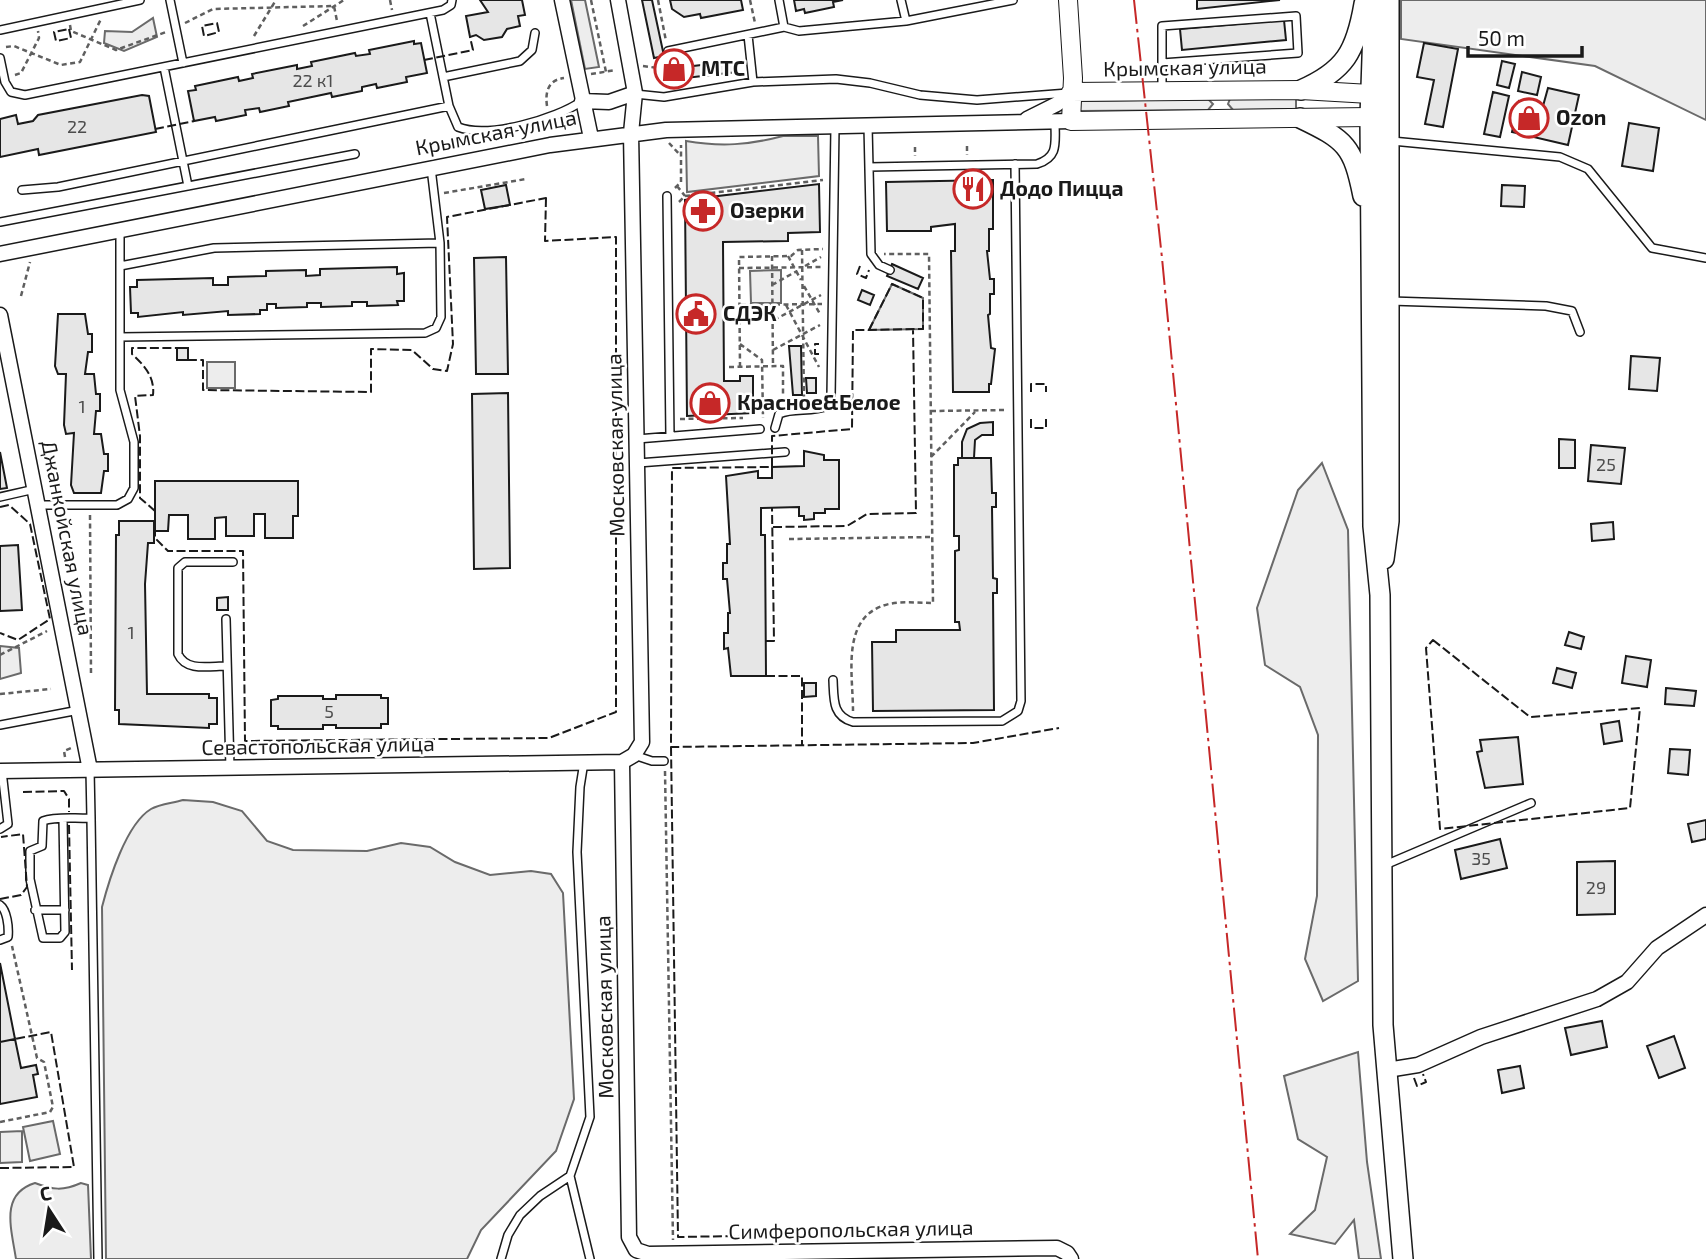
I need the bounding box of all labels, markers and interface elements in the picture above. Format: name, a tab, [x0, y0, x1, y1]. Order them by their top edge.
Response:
scale bar	[1468, 14, 1582, 58]
text: 50 m	[1478, 25, 1525, 50]
shop icon: МТС	[653, 48, 695, 90]
street label: Крымская улица	[1103, 53, 1267, 81]
place label: МТС	[701, 55, 745, 80]
house number: 22 к1	[292, 69, 334, 91]
shop icon: Ozon	[1508, 97, 1550, 139]
street label: Крымская улица	[413, 104, 579, 160]
place label: Ozon	[1556, 104, 1606, 129]
house number: 22	[67, 115, 87, 137]
restaurant icon: Додо Пицца	[952, 168, 994, 210]
place label: Додо Пицца	[1000, 175, 1124, 200]
pharmacy icon: Озерки	[682, 190, 724, 232]
place label: Озерки	[730, 197, 804, 222]
public building icon: СДЭК	[675, 293, 717, 335]
place label: СДЭК	[723, 300, 777, 325]
street label: Московская улица	[600, 353, 630, 537]
shop icon: Красное&Белое	[689, 382, 731, 424]
place label: Красное&Белое	[737, 389, 901, 414]
house number: 1	[78, 395, 86, 417]
street label: Джанкойская улица	[36, 438, 100, 638]
house number: 25	[1596, 453, 1616, 475]
house number: 1	[127, 621, 135, 643]
house number: 5	[324, 700, 334, 722]
street label: Севастопольская улица	[201, 730, 435, 760]
house number: 35	[1471, 847, 1491, 869]
house number: 29	[1586, 876, 1606, 898]
street label: Московская улица	[589, 915, 619, 1099]
north arrow	[14, 1175, 84, 1245]
text: С	[37, 1180, 53, 1205]
street label: Симферопольская улица	[728, 1214, 974, 1244]

